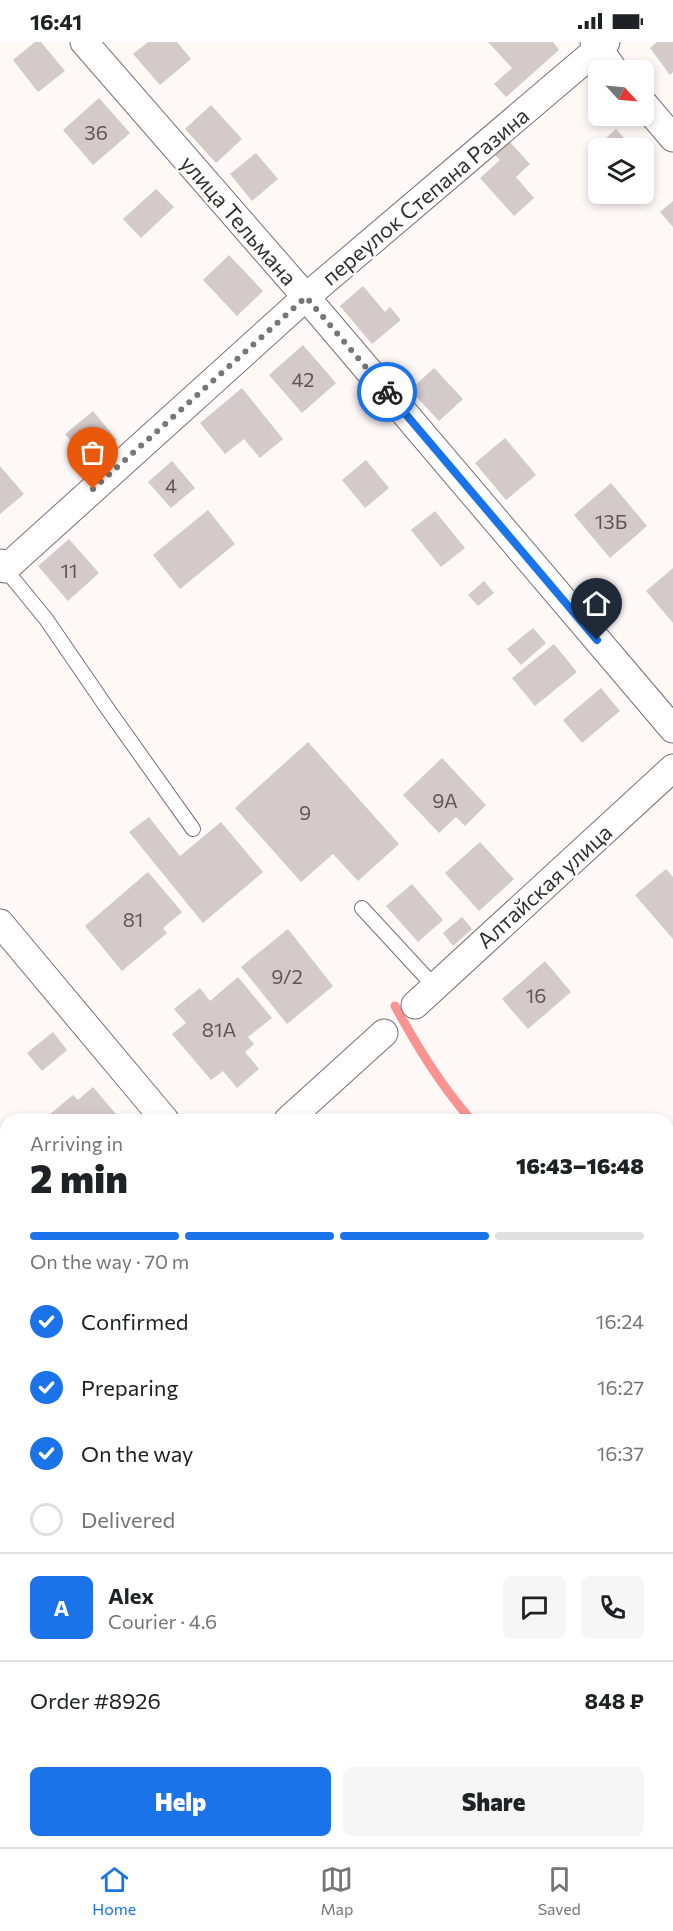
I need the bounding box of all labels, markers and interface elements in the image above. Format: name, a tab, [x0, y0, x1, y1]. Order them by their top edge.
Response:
text: 16:41	[30, 8, 82, 35]
north arrow	[588, 60, 654, 126]
map controls	[588, 60, 654, 204]
street label: переулок Степана Разина	[316, 102, 534, 290]
house number: 36	[84, 120, 108, 144]
button: layers	[588, 138, 654, 204]
street label: улица Тельмана	[175, 149, 303, 291]
courier	[357, 362, 417, 422]
house number: 42	[292, 367, 314, 391]
icon: bike	[371, 376, 404, 409]
pin	[67, 427, 118, 489]
icon: bag	[76, 436, 109, 469]
house number: 4	[165, 473, 177, 497]
house number: 13Б	[595, 509, 627, 533]
house number: 11	[60, 558, 78, 582]
pin	[571, 578, 622, 640]
icon: home	[580, 587, 613, 620]
house number: 9А	[432, 788, 458, 812]
house number: 9	[299, 800, 311, 824]
street label: Алтайская улица	[471, 818, 617, 954]
house number: 81	[123, 907, 143, 931]
house number: 9/2	[271, 964, 303, 988]
house number: 16	[526, 983, 546, 1007]
house number: 81А	[202, 1017, 236, 1041]
text: Arriving in	[30, 1131, 123, 1155]
text: 16:43–16:48	[516, 1152, 644, 1179]
text: 2 min	[30, 1153, 128, 1201]
text: On the way · 70 m	[30, 1249, 189, 1273]
icon: check	[30, 1305, 63, 1338]
text: Confirmed	[81, 1308, 188, 1335]
text: 16:24	[596, 1309, 644, 1333]
icon: check	[30, 1371, 63, 1404]
text: Preparing	[81, 1374, 178, 1401]
text: 16:27	[597, 1375, 644, 1399]
icon: check	[30, 1437, 63, 1470]
text: On the way	[81, 1440, 193, 1467]
text: 16:37	[597, 1441, 644, 1465]
text: Delivered	[81, 1506, 175, 1533]
button: chat	[503, 1576, 566, 1639]
button: phone	[581, 1576, 644, 1639]
text: Alex	[108, 1582, 154, 1609]
text: A	[54, 1594, 69, 1621]
text: Courier · 4.6	[108, 1609, 217, 1633]
text: Order #8926	[30, 1687, 161, 1714]
text: 848 ₽	[585, 1687, 644, 1714]
button: Help	[30, 1767, 331, 1836]
button: Share	[343, 1767, 644, 1836]
tab: Home	[92, 1863, 136, 1918]
tab: Map	[320, 1863, 353, 1918]
tab: Saved	[538, 1863, 581, 1918]

